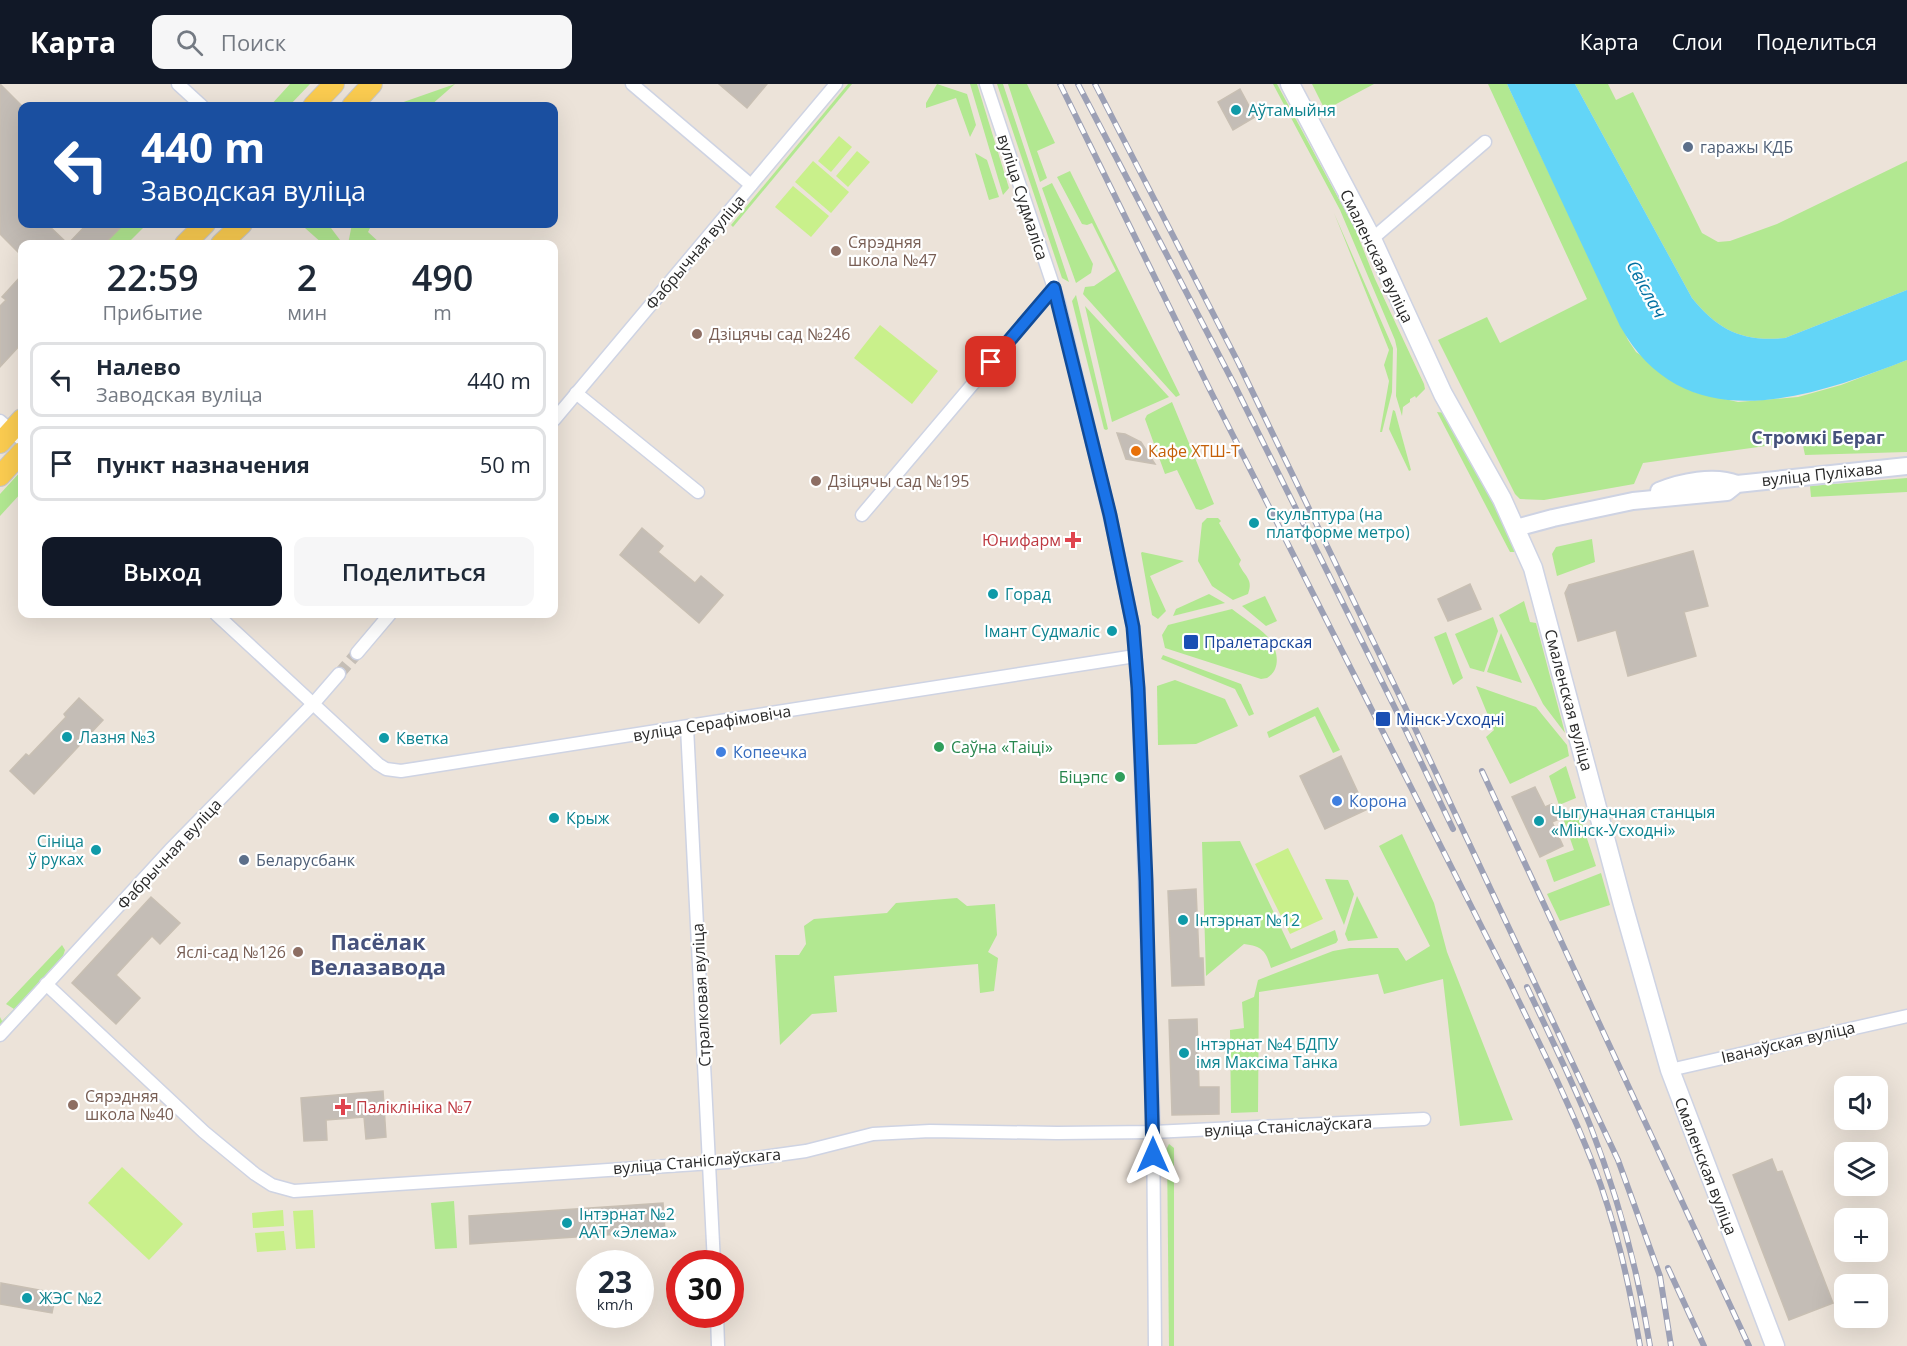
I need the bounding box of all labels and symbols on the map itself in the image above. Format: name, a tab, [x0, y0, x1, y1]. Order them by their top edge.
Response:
place label: Аўтамыйня	[1248, 99, 1336, 121]
marker: Аўтамыйня	[1229, 103, 1243, 117]
street label: вуліца Судмаліса	[992, 131, 1054, 263]
place label: гаражы КДБ	[1700, 136, 1793, 158]
marker: гаражы КДБ	[1681, 140, 1695, 154]
street label: Смаленская вуліца	[1335, 186, 1419, 326]
street label: Фабрычная вуліца	[640, 190, 750, 314]
place label: Сярэдняя школа №47	[848, 231, 937, 271]
marker: Сярэдняя школа №47	[829, 244, 843, 258]
water label: Свіслач	[1621, 256, 1673, 322]
place label: Дзіцячы сад №246	[709, 323, 850, 345]
marker: Дзіцячы сад №246	[690, 327, 704, 341]
pin	[965, 336, 1016, 387]
district label: Стромкі Бераг	[1751, 425, 1885, 449]
place label: Кафе ХТШ-Т	[1148, 440, 1240, 462]
marker: Кафе ХТШ-Т	[1129, 444, 1143, 458]
street label: вуліца Пуліхава	[1760, 457, 1884, 491]
place label: Дзіцячы сад №195	[828, 470, 969, 492]
marker: Дзіцячы сад №195	[809, 474, 823, 488]
place label: Скульптура (на платформе метро)	[1266, 503, 1410, 543]
marker: Скульптура (на платформе метро)	[1247, 516, 1261, 530]
place label: Юнифарм	[982, 529, 1061, 551]
marker: Юнифарм	[1066, 533, 1080, 547]
place label: Горад	[1005, 583, 1051, 605]
marker: Горад	[986, 587, 1000, 601]
place label: Імант Судмаліс	[984, 620, 1100, 642]
marker: Імант Судмаліс	[1105, 624, 1119, 638]
street label: Смаленская вуліца	[1539, 627, 1599, 773]
place label: Пралетарская	[1204, 631, 1312, 653]
marker: Пралетарская	[1182, 633, 1200, 651]
street label: вуліца Серафімовіча	[631, 700, 793, 746]
place label: Мінск-Усходні	[1396, 708, 1505, 730]
marker: Мінск-Усходні	[1374, 710, 1392, 728]
place label: Лазня №3	[79, 726, 155, 748]
place label: Кветка	[396, 727, 449, 749]
marker: Лазня №3	[60, 730, 74, 744]
marker: Кветка	[377, 731, 391, 745]
place label: Саўна «Таіці»	[951, 736, 1053, 758]
marker: Саўна «Таіці»	[932, 740, 946, 754]
place label: Копеечка	[733, 741, 807, 763]
marker: Копеечка	[714, 745, 728, 759]
place label: Біцэпс	[1059, 766, 1108, 788]
marker: Біцэпс	[1113, 770, 1127, 784]
place label: Корона	[1349, 790, 1407, 812]
street label: Фабрычная вуліца	[112, 794, 226, 914]
marker: Корона	[1330, 794, 1344, 808]
place label: Чыгуначная станцыя «Мінск-Усходні»	[1551, 801, 1715, 841]
place label: Крыж	[566, 807, 610, 829]
marker: Крыж	[547, 811, 561, 825]
marker: Чыгуначная станцыя «Мінск-Усходні»	[1532, 814, 1546, 828]
place label: Сініца ў руках	[28, 830, 85, 870]
marker: Сініца ў руках	[89, 843, 103, 857]
place label: Беларусбанк	[256, 849, 356, 871]
marker: Беларусбанк	[237, 853, 251, 867]
place label: Інтэрнат №12	[1195, 909, 1300, 931]
marker: Інтэрнат №12	[1176, 913, 1190, 927]
street label: Стралковая вуліца	[686, 923, 716, 1067]
district label: Пасёлак Велазавода	[310, 926, 446, 981]
place label: Яслі-сад №126	[176, 941, 286, 963]
marker: Яслі-сад №126	[291, 945, 305, 959]
street label: Іванаўская вуліца	[1719, 1016, 1857, 1068]
place label: Інтэрнат №4 БДПУ імя Максіма Танка	[1196, 1033, 1339, 1073]
marker: Інтэрнат №4 БДПУ імя Максіма Танка	[1177, 1046, 1191, 1060]
place label: Сярэдняя школа №40	[85, 1085, 174, 1125]
street label: Смаленская вуліца	[1670, 1094, 1742, 1238]
place label: Паліклініка №7	[356, 1096, 472, 1118]
marker: Сярэдняя школа №40	[66, 1098, 80, 1112]
marker: Паліклініка №7	[334, 1098, 352, 1116]
street label: вуліца Станіслаўскага	[1203, 1111, 1373, 1141]
position arrow	[1121, 1123, 1185, 1187]
street label: вуліца Станіслаўскага	[612, 1143, 782, 1179]
place label: Інтэрнат №2 ААТ «Элема»	[579, 1203, 677, 1243]
marker: Інтэрнат №2 ААТ «Элема»	[560, 1216, 574, 1230]
speed limit sign: 30	[666, 1250, 744, 1328]
place label: ЖЭС №2	[39, 1287, 102, 1309]
marker: ЖЭС №2	[20, 1291, 34, 1305]

